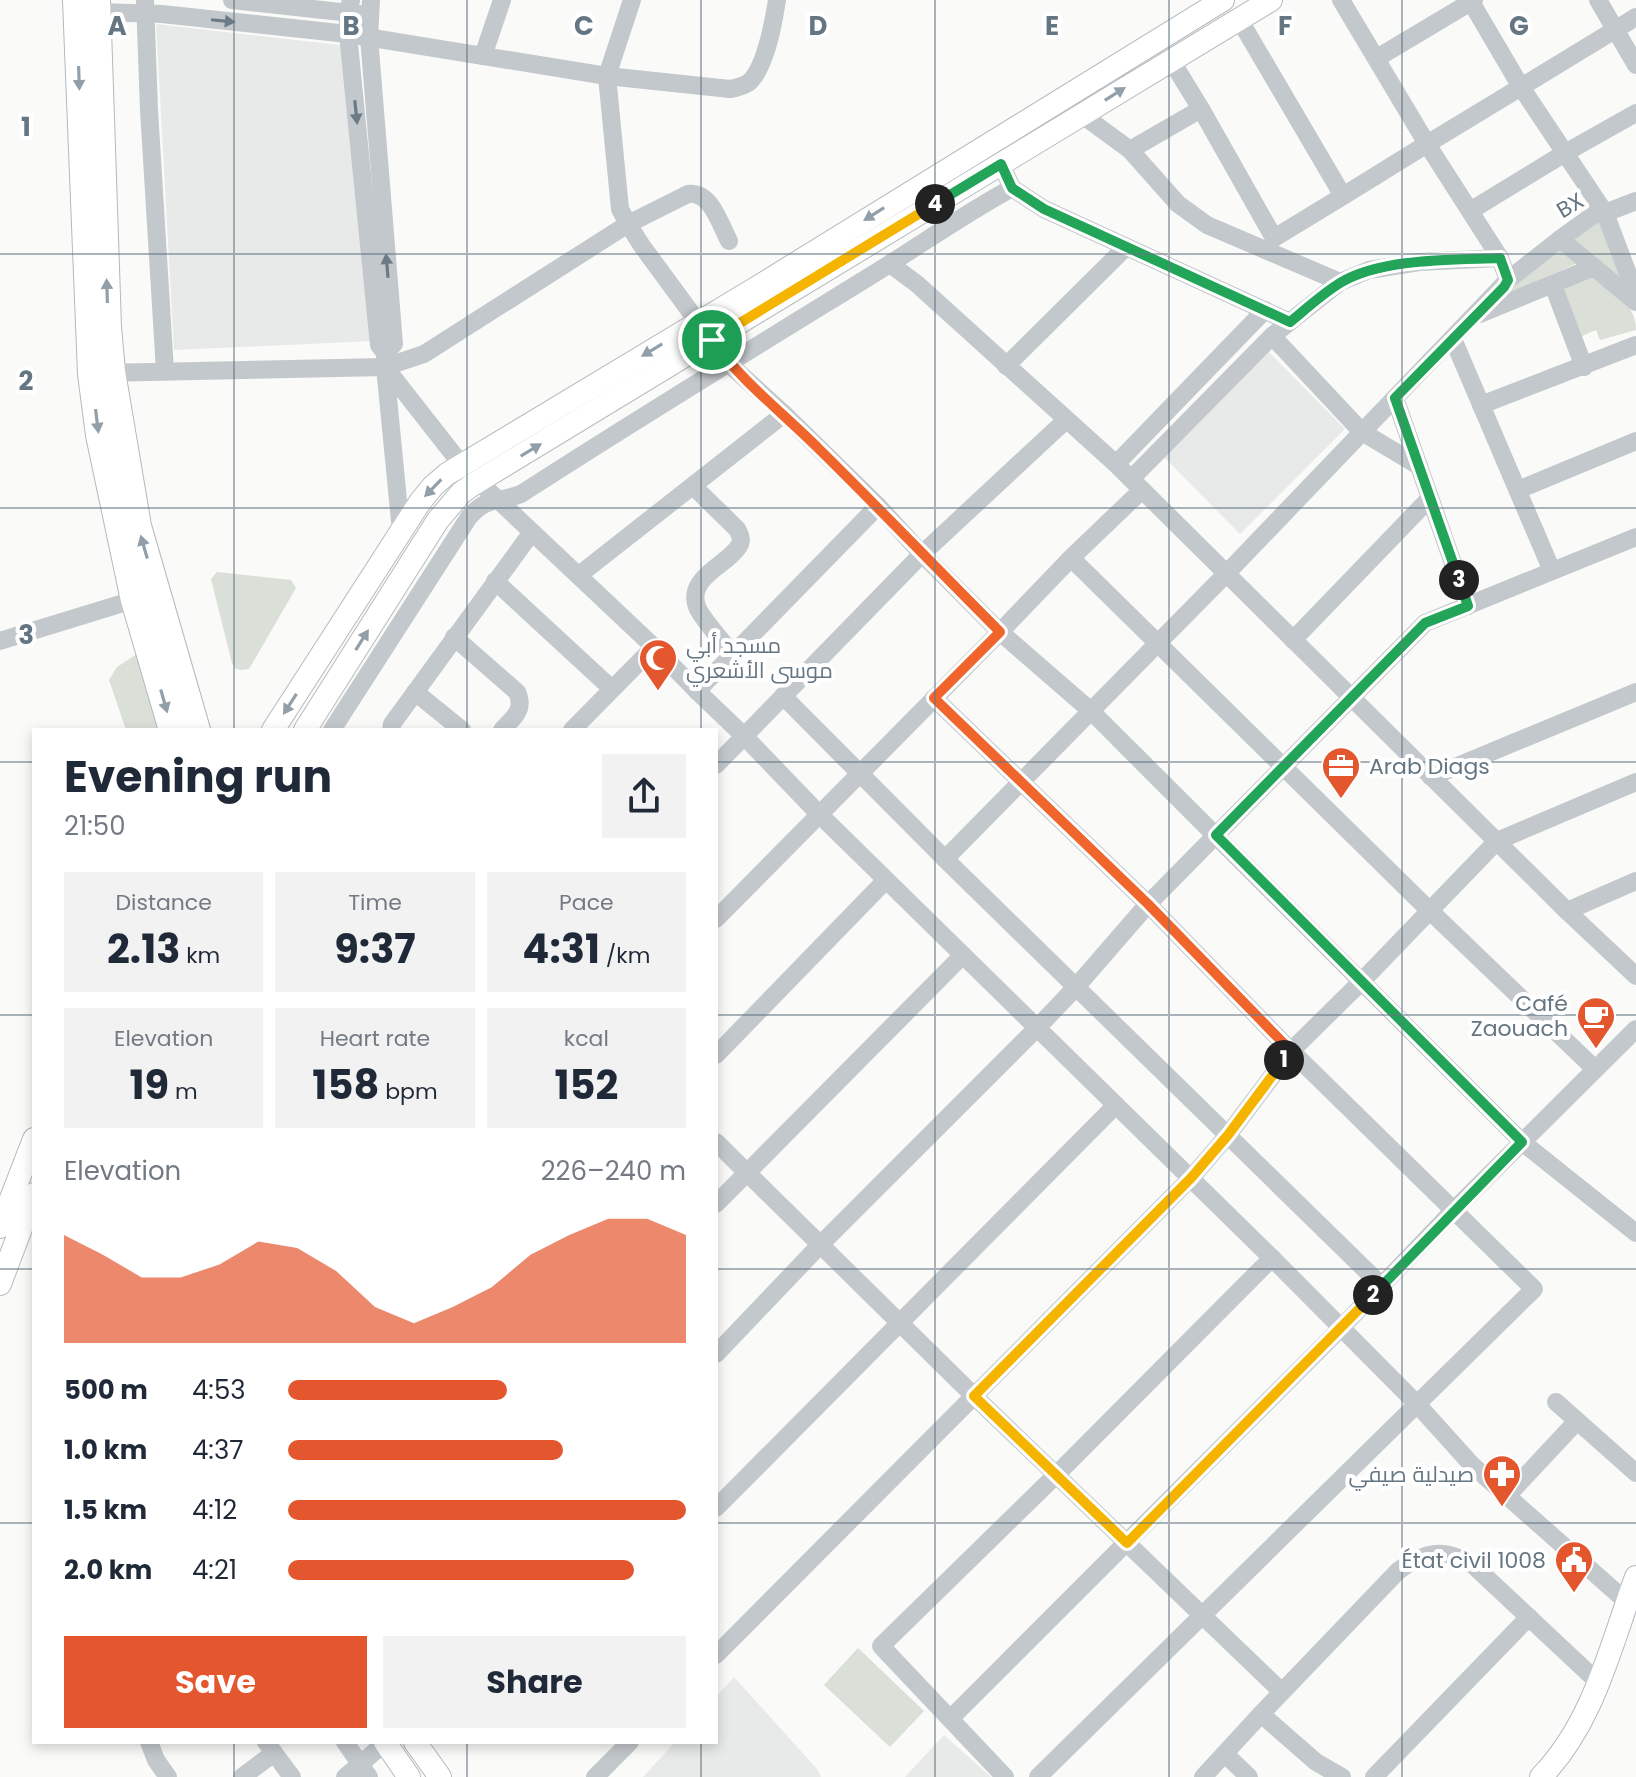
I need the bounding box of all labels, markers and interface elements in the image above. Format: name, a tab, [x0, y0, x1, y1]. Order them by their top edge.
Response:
text: A	[107, 8, 127, 44]
text: B	[342, 8, 360, 44]
text: C	[574, 8, 594, 44]
text: D	[809, 8, 828, 44]
text: E	[1045, 8, 1059, 44]
text: F	[1278, 8, 1292, 44]
text: G	[1509, 8, 1529, 44]
one-way arrow	[210, 14, 235, 27]
one-way arrow	[73, 66, 86, 91]
one-way arrow	[1104, 87, 1126, 101]
one-way arrow	[350, 100, 363, 125]
text: 1	[21, 109, 31, 145]
pin: 4	[915, 184, 955, 224]
street label: BX	[1551, 185, 1590, 226]
text: 4	[928, 188, 942, 219]
one-way arrow	[863, 207, 885, 221]
one-way arrow	[380, 253, 393, 278]
one-way arrow	[101, 278, 113, 303]
pin	[678, 306, 746, 374]
icon: arrive	[690, 318, 734, 362]
one-way arrow	[641, 343, 663, 357]
text: 2	[19, 363, 34, 399]
one-way arrow	[91, 409, 104, 434]
one-way arrow	[520, 443, 542, 457]
one-way arrow	[424, 478, 442, 497]
one-way arrow	[137, 535, 150, 559]
pin: 3	[1439, 560, 1479, 600]
text: 3	[1452, 564, 1466, 595]
text: 3	[18, 617, 34, 653]
one-way arrow	[354, 630, 369, 651]
place label: مسجد أبي موسى الأشعري	[686, 630, 833, 687]
mosque icon: مسجد أبي موسى الأشعري	[637, 637, 679, 692]
one-way arrow	[158, 690, 171, 714]
one-way arrow	[282, 694, 297, 715]
office icon: Arab Diags	[1320, 745, 1362, 800]
text: Evening run	[64, 746, 332, 807]
place label: Arab Diags	[1369, 751, 1490, 782]
button: share	[602, 754, 686, 838]
text: 21:50	[64, 808, 125, 844]
text: Distance	[115, 887, 212, 918]
text: Time	[348, 887, 402, 918]
text: Pace	[559, 887, 614, 918]
text: 2.13	[107, 921, 180, 977]
text: 9:37	[334, 921, 416, 977]
text: 4:31	[522, 921, 600, 977]
text: km	[180, 940, 220, 971]
text: /km	[600, 940, 650, 971]
place label: Café Zaouach	[1471, 988, 1568, 1044]
cafe icon: Café Zaouach	[1575, 995, 1617, 1050]
text: Elevation	[114, 1023, 213, 1054]
text: Heart rate	[320, 1023, 430, 1054]
text: kcal	[564, 1023, 609, 1054]
pin: 1	[1264, 1040, 1304, 1080]
text: 1	[1280, 1044, 1288, 1075]
text: 19	[130, 1057, 169, 1113]
text: 158	[312, 1057, 379, 1113]
text: 152	[554, 1057, 618, 1113]
text: m	[169, 1076, 198, 1107]
text: bpm	[379, 1076, 438, 1107]
text: Elevation	[64, 1153, 181, 1189]
text: 226–240 m	[541, 1153, 686, 1189]
pin: 2	[1353, 1275, 1393, 1315]
text: 2	[1367, 1279, 1379, 1310]
text: 500 m	[64, 1372, 148, 1408]
text: 4:53	[192, 1372, 246, 1408]
text: 1.0 km	[64, 1432, 147, 1468]
text: 4:37	[192, 1432, 243, 1468]
pharmacy icon: صيدلية صيفي	[1481, 1453, 1523, 1508]
place label: صيدلية صيفي	[1349, 1459, 1474, 1491]
text: 1.5 km	[64, 1492, 147, 1528]
text: 4:12	[192, 1492, 237, 1528]
public building icon: État civil 1008	[1553, 1539, 1595, 1594]
place label: État civil 1008	[1402, 1545, 1546, 1576]
text: 2.0 km	[64, 1552, 152, 1588]
text: 4:21	[192, 1552, 237, 1588]
button: Save	[64, 1636, 367, 1728]
button: Share	[383, 1636, 686, 1728]

